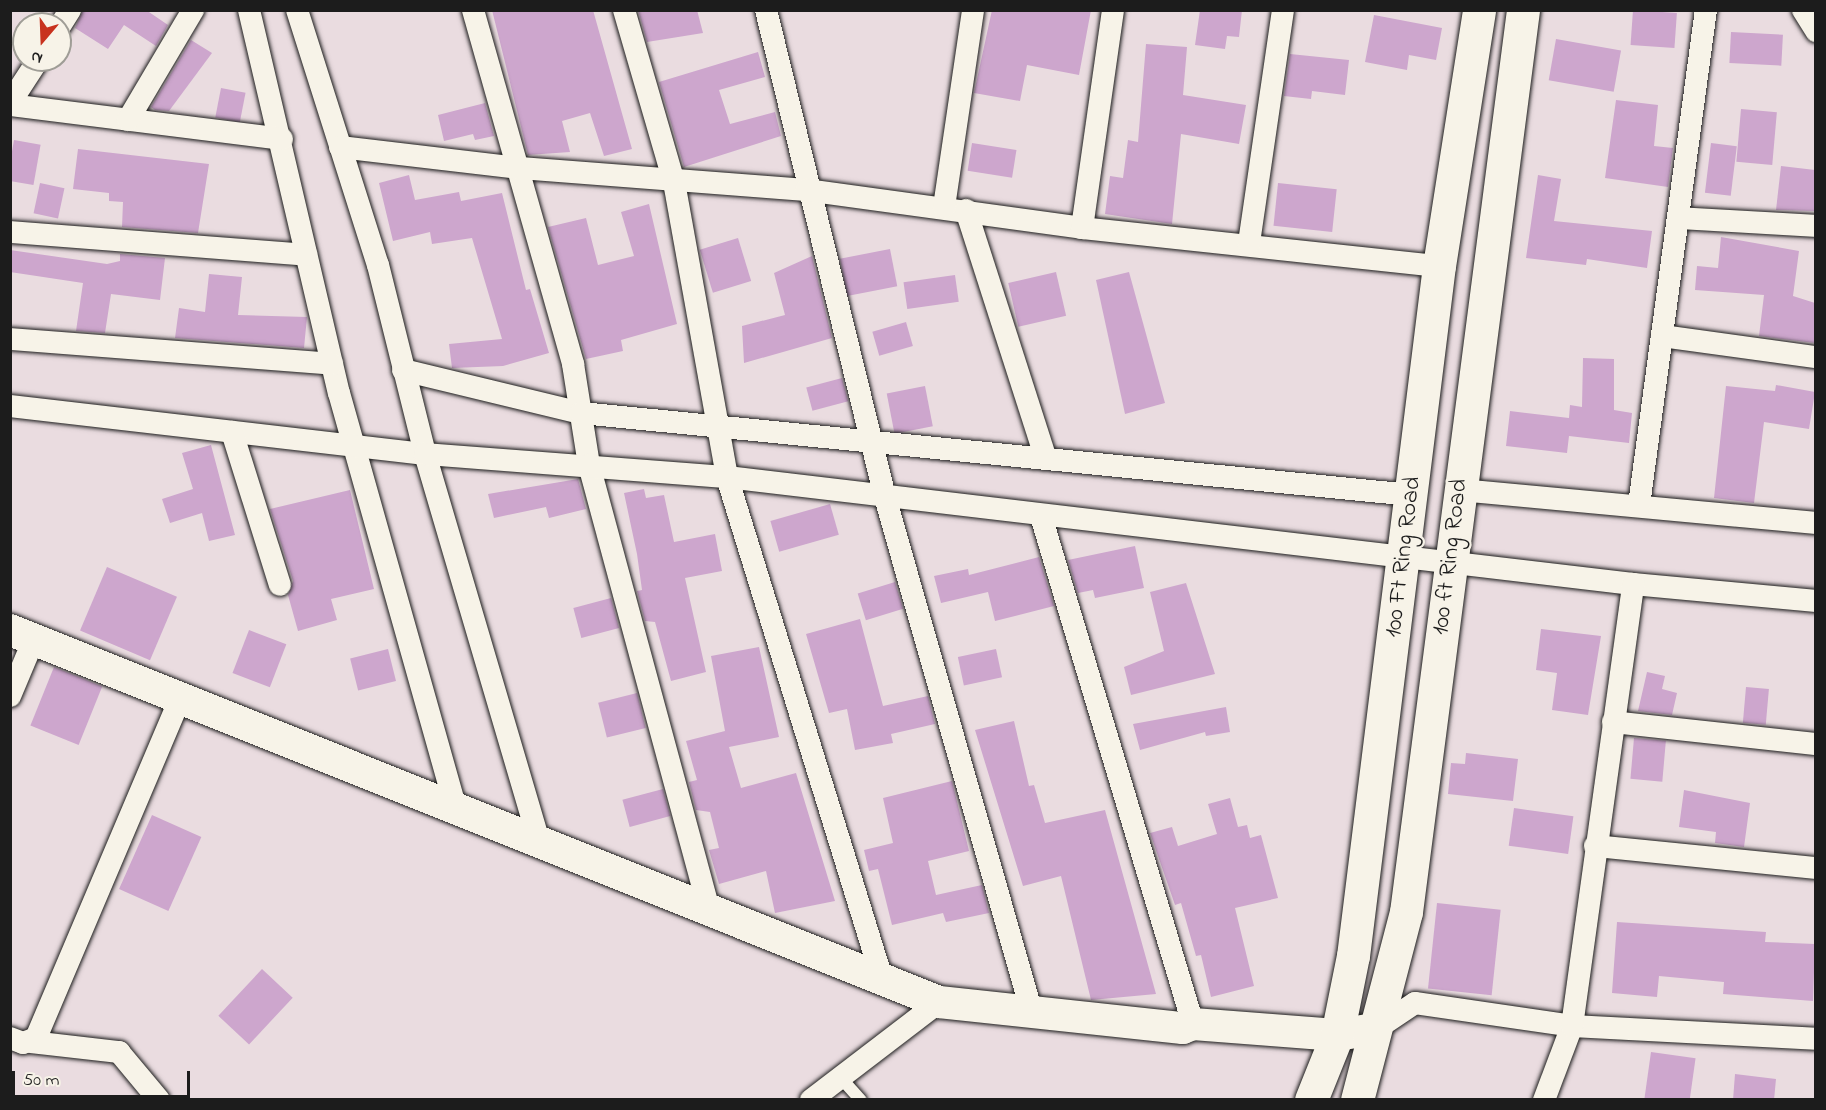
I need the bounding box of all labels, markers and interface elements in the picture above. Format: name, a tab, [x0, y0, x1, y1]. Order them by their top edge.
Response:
north arrow	[12, 12, 72, 72]
text: N	[28, 44, 46, 70]
street label: 100 Ft Ring Road	[1380, 475, 1428, 639]
street label: 100 ft Ring Road	[1427, 477, 1475, 637]
scale bar	[15, 1059, 194, 1097]
text: 50 m	[23, 1068, 60, 1094]

